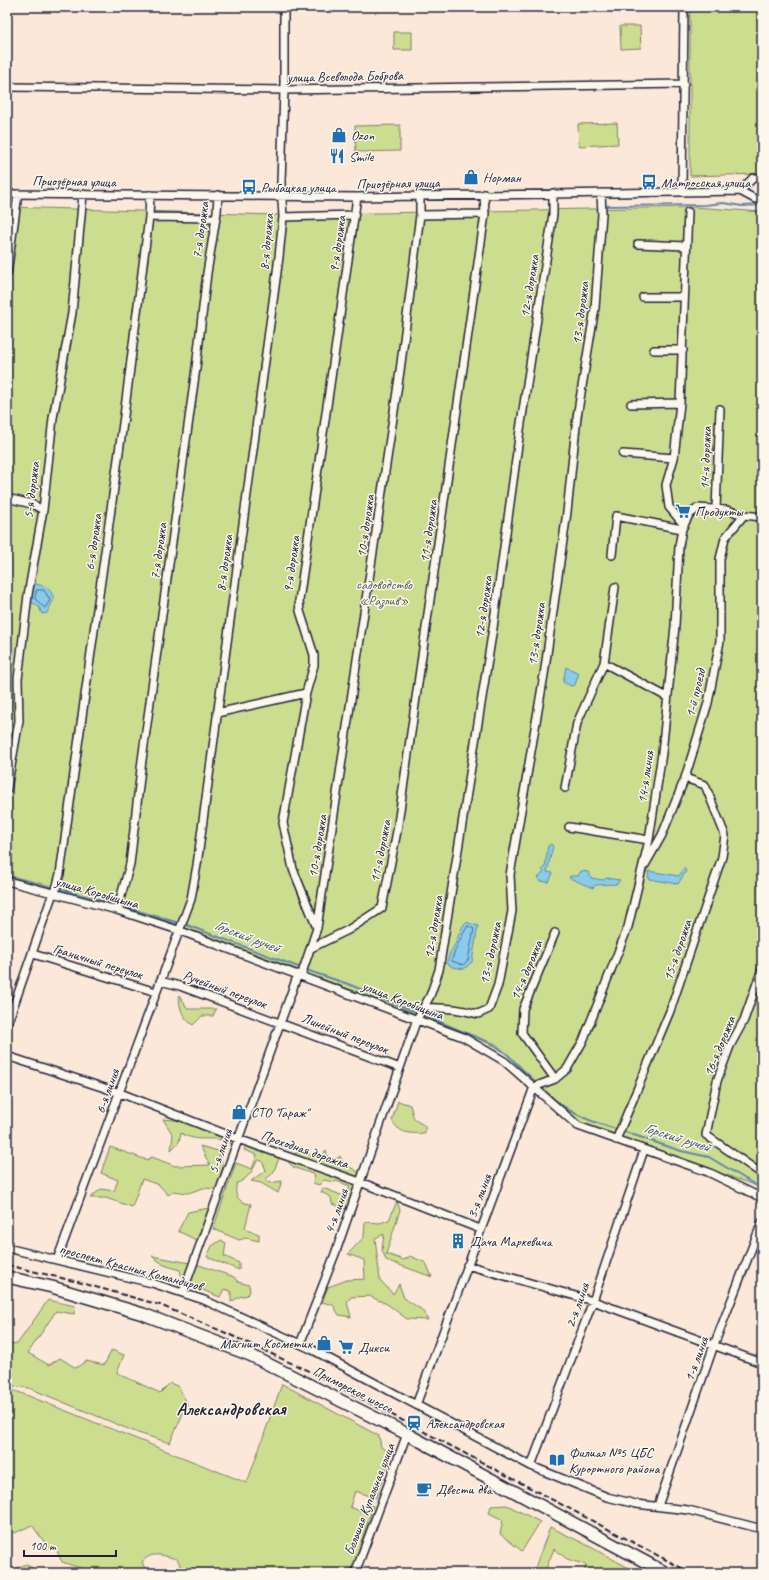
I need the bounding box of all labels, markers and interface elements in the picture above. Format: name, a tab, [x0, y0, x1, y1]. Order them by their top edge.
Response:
street label: улица Всеволода Боброва	[286, 67, 404, 86]
shop icon: Ozon	[330, 126, 348, 144]
place label: Ozon	[351, 127, 375, 144]
restaurant icon: Smile	[328, 147, 346, 165]
place label: Smile	[349, 148, 375, 165]
shop icon: Норман	[462, 168, 480, 186]
place label: Норман	[483, 169, 522, 186]
street label: Приозёрная улица	[32, 172, 117, 191]
bus stop icon: Матросская улица	[640, 173, 658, 191]
street label: Приозёрная улица	[356, 174, 441, 193]
place label: Матросская улица	[661, 174, 751, 191]
bus stop icon: Рыбацкая улица	[240, 178, 258, 196]
place label: Рыбацкая улица	[261, 179, 337, 196]
street label: 7-я дорожка	[188, 200, 213, 260]
street label: 8-я дорожка	[256, 212, 278, 271]
street label: 9-я дорожка	[325, 214, 350, 274]
street label: 12-я дорожка	[516, 253, 543, 319]
street label: 13-я дорожка	[568, 280, 593, 346]
street label: 14-я дорожка	[696, 425, 715, 490]
street label: 5-я дорожка	[20, 460, 44, 519]
street label: 10-я дорожка	[353, 493, 378, 559]
street label: 11-я дорожка	[416, 498, 441, 564]
supermarket icon: Продукты	[674, 502, 692, 520]
place label: Продукты	[695, 503, 744, 520]
street label: 6-я дорожка	[81, 512, 106, 572]
street label: 7-я дорожка	[146, 521, 171, 581]
street label: 8-я дорожка	[212, 533, 237, 593]
street label: 9-я дорожка	[279, 534, 304, 594]
street label: 12-я дорожка	[471, 574, 496, 640]
park label: садоводство «Разлив»	[356, 576, 413, 609]
street label: 13-я дорожка	[524, 601, 549, 667]
street label: 1-й проезд	[682, 665, 710, 719]
street label: 14-я линия	[633, 749, 658, 804]
street label: 10-я дорожка	[304, 813, 331, 879]
street label: 11-я дорожка	[366, 818, 395, 884]
street label: улица Коробицына	[52, 872, 141, 913]
street label: 12-я дорожка	[420, 894, 447, 960]
water label: Горский ручей	[212, 915, 285, 959]
street label: 15-я дорожка	[659, 917, 696, 983]
street label: 13-я дорожка	[476, 919, 506, 986]
street label: 14-я дорожка	[506, 937, 547, 1003]
street label: Граничный переулок	[51, 940, 146, 984]
street label: Ручейный переулок	[181, 967, 271, 1013]
street label: улица Коробицына	[359, 977, 447, 1024]
street label: Линейный переулок	[299, 1009, 392, 1058]
street label: 16-я дорожка	[700, 1013, 740, 1079]
street label: 6-я линия	[92, 1066, 124, 1116]
shop icon: СТО "Гараж"	[230, 1103, 248, 1121]
place label: СТО "Гараж"	[251, 1104, 311, 1121]
water label: Горский ручей	[642, 1118, 715, 1157]
street label: 5-я линия	[205, 1126, 237, 1176]
street label: Проходная дорожка	[259, 1127, 352, 1173]
street label: 3-я линия	[463, 1171, 496, 1221]
street label: 4-я линия	[321, 1186, 353, 1236]
building icon: Дача Маркевича	[449, 1232, 467, 1250]
place label: Дача Маркевича	[470, 1233, 553, 1250]
street label: проспект Красных Командиров	[58, 1240, 207, 1295]
street label: 2-я линия	[562, 1280, 594, 1330]
shop icon: Магнит Косметик	[315, 1334, 333, 1352]
street label: 1-я линия	[681, 1334, 713, 1384]
place label: Магнит Косметик	[220, 1335, 314, 1352]
supermarket icon: Дикси	[337, 1338, 355, 1356]
place label: Дикси	[358, 1339, 390, 1356]
street label: Приморское шоссе	[310, 1362, 397, 1417]
district label: Александровская	[176, 1398, 287, 1420]
station icon: Александровская	[405, 1414, 423, 1432]
place label: Александровская	[426, 1415, 505, 1432]
street label: Большая Купальная улица	[340, 1440, 399, 1557]
place label: Филиал №5 ЦБС Курортного района	[569, 1444, 661, 1477]
library icon: Филиал №5 ЦБС Курортного района	[548, 1451, 566, 1469]
cafe icon: Двести два	[415, 1480, 433, 1498]
place label: Двести два	[436, 1481, 493, 1498]
scale bar	[24, 1532, 116, 1558]
text: 100 m	[30, 1538, 57, 1554]

